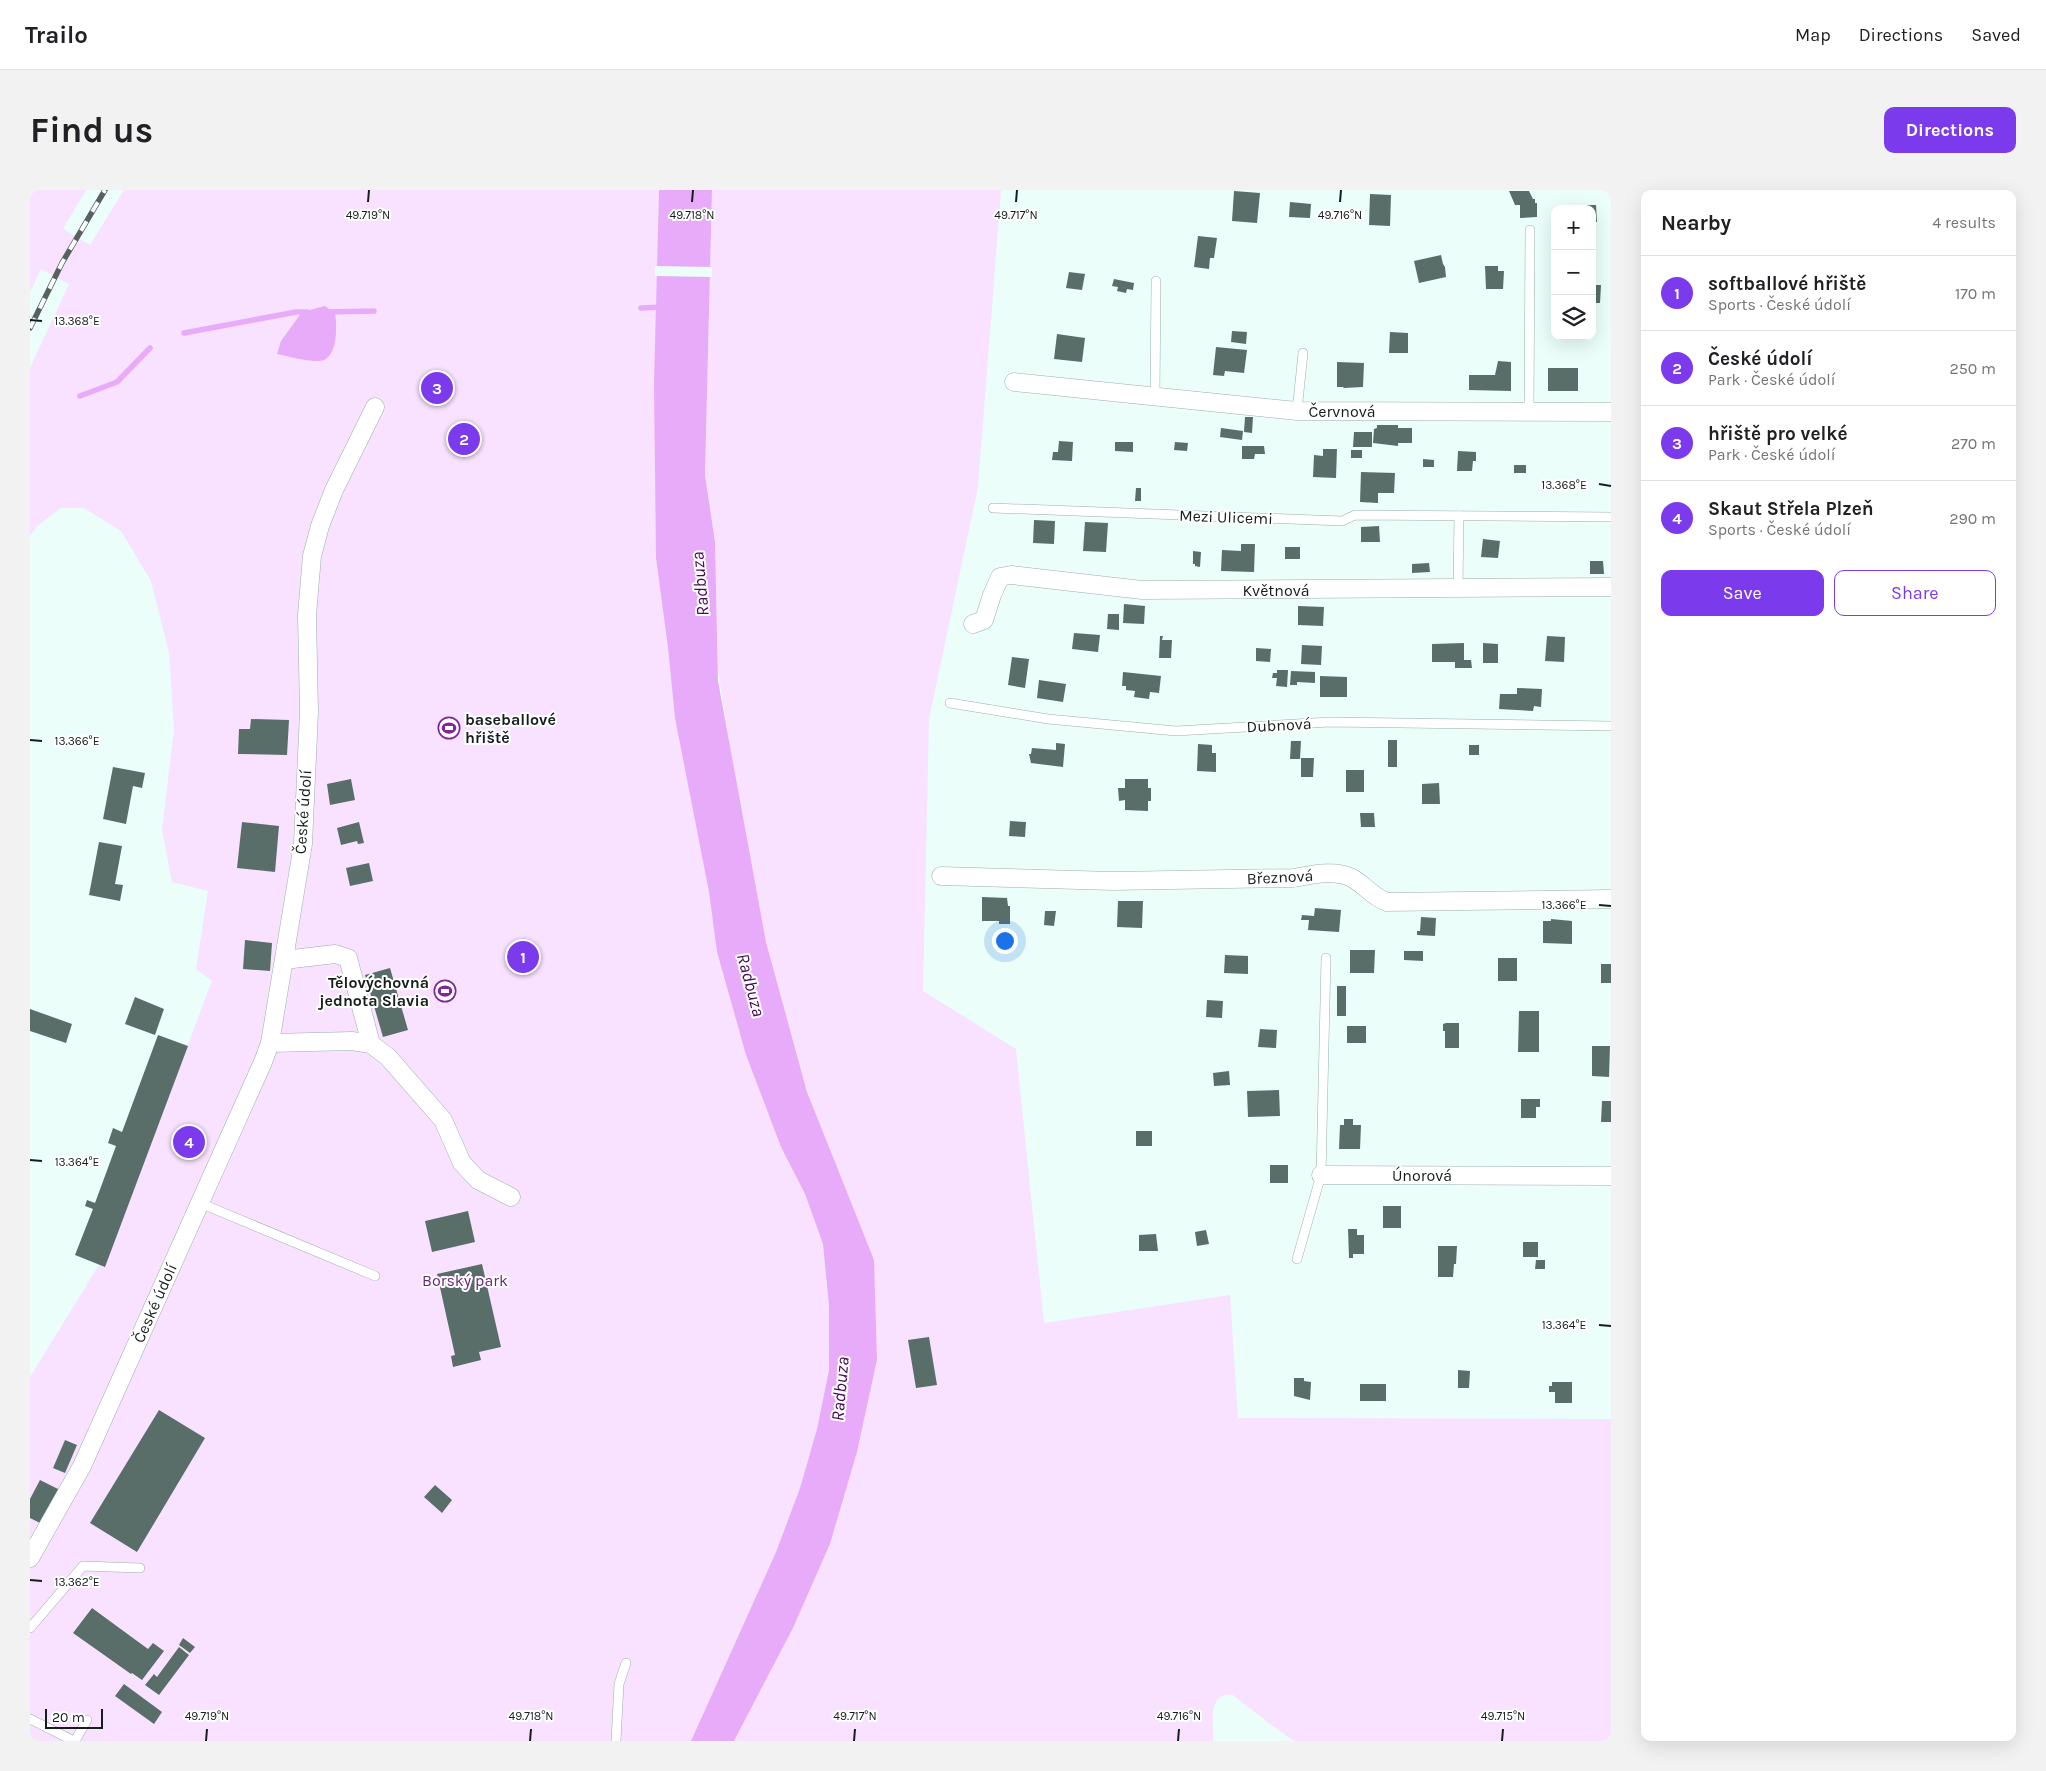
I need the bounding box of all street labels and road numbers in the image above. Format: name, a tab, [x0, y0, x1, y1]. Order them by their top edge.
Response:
street label: Červnová	[1308, 402, 1376, 421]
street label: Mezi Ulicemi	[1179, 506, 1273, 528]
street label: Květnová	[1242, 581, 1310, 600]
street label: Dubnová	[1246, 714, 1312, 736]
street label: České údolí	[291, 769, 315, 855]
street label: Březnová	[1246, 866, 1314, 888]
street label: Únorová	[1392, 1166, 1452, 1185]
street label: České údolí	[129, 1260, 181, 1346]

